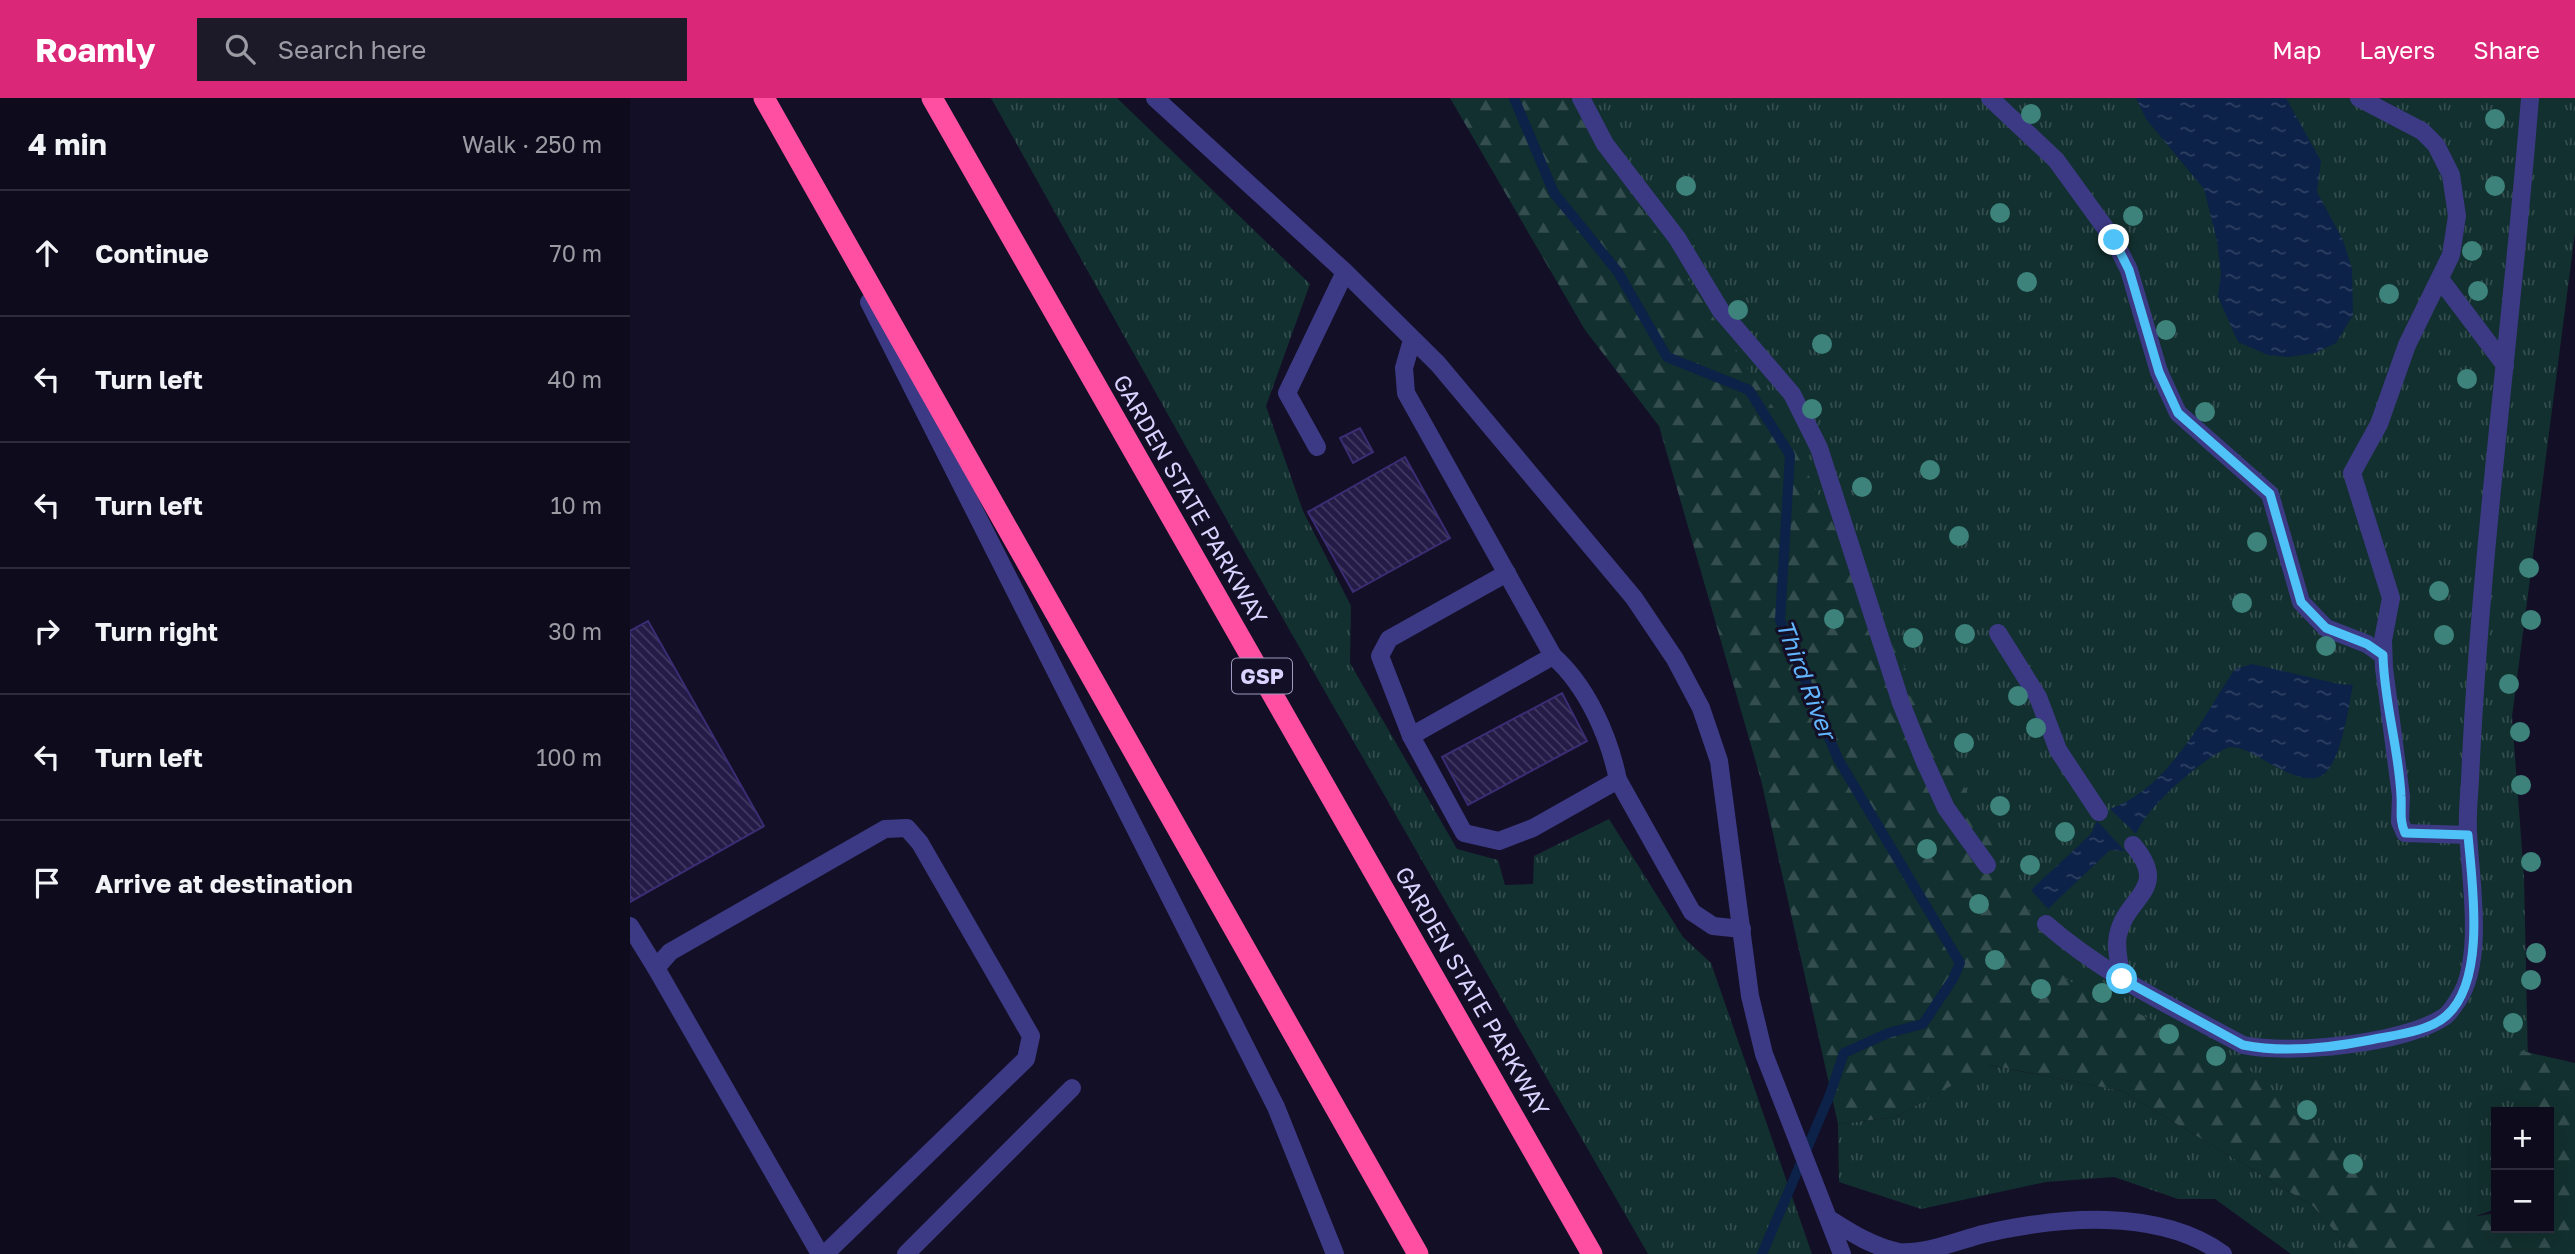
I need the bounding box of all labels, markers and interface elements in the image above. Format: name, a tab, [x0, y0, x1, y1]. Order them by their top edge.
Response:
search box	[197, 18, 687, 81]
text: Roamly	[35, 30, 155, 69]
icon: search	[221, 30, 259, 68]
text: Search here	[277, 34, 426, 65]
text: Map	[2272, 35, 2321, 64]
text: Layers	[2359, 35, 2435, 64]
text: Share	[2473, 35, 2540, 64]
text: 4 min	[28, 126, 107, 162]
text: Walk · 250 m	[462, 130, 602, 158]
route end	[2098, 224, 2129, 255]
icon: ahead	[28, 234, 66, 272]
text: Continue	[95, 238, 209, 269]
text: 70 m	[549, 239, 602, 267]
icon: left	[28, 360, 66, 398]
text: Turn left	[95, 364, 203, 395]
text: 40 m	[548, 365, 602, 393]
street label: GARDEN STATE PARKWAY	[1108, 369, 1274, 629]
icon: left	[28, 486, 66, 524]
text: Turn left	[95, 490, 203, 521]
text: 10 m	[550, 491, 602, 519]
icon: right	[28, 612, 66, 650]
water label: Third River	[1771, 615, 1844, 746]
text: Turn right	[95, 616, 218, 647]
text: 30 m	[548, 617, 602, 645]
road number: GSP	[1232, 658, 1292, 694]
icon: left	[28, 738, 66, 776]
text: Turn left	[95, 742, 203, 773]
text: 100 m	[536, 743, 602, 771]
street label: GARDEN STATE PARKWAY	[1390, 861, 1556, 1121]
icon: arrive	[28, 864, 66, 902]
text: Arrive at destination	[95, 868, 353, 899]
route start	[2106, 963, 2137, 994]
map controls	[2491, 1107, 2554, 1233]
button: +	[2491, 1107, 2554, 1170]
button: −	[2491, 1170, 2554, 1233]

